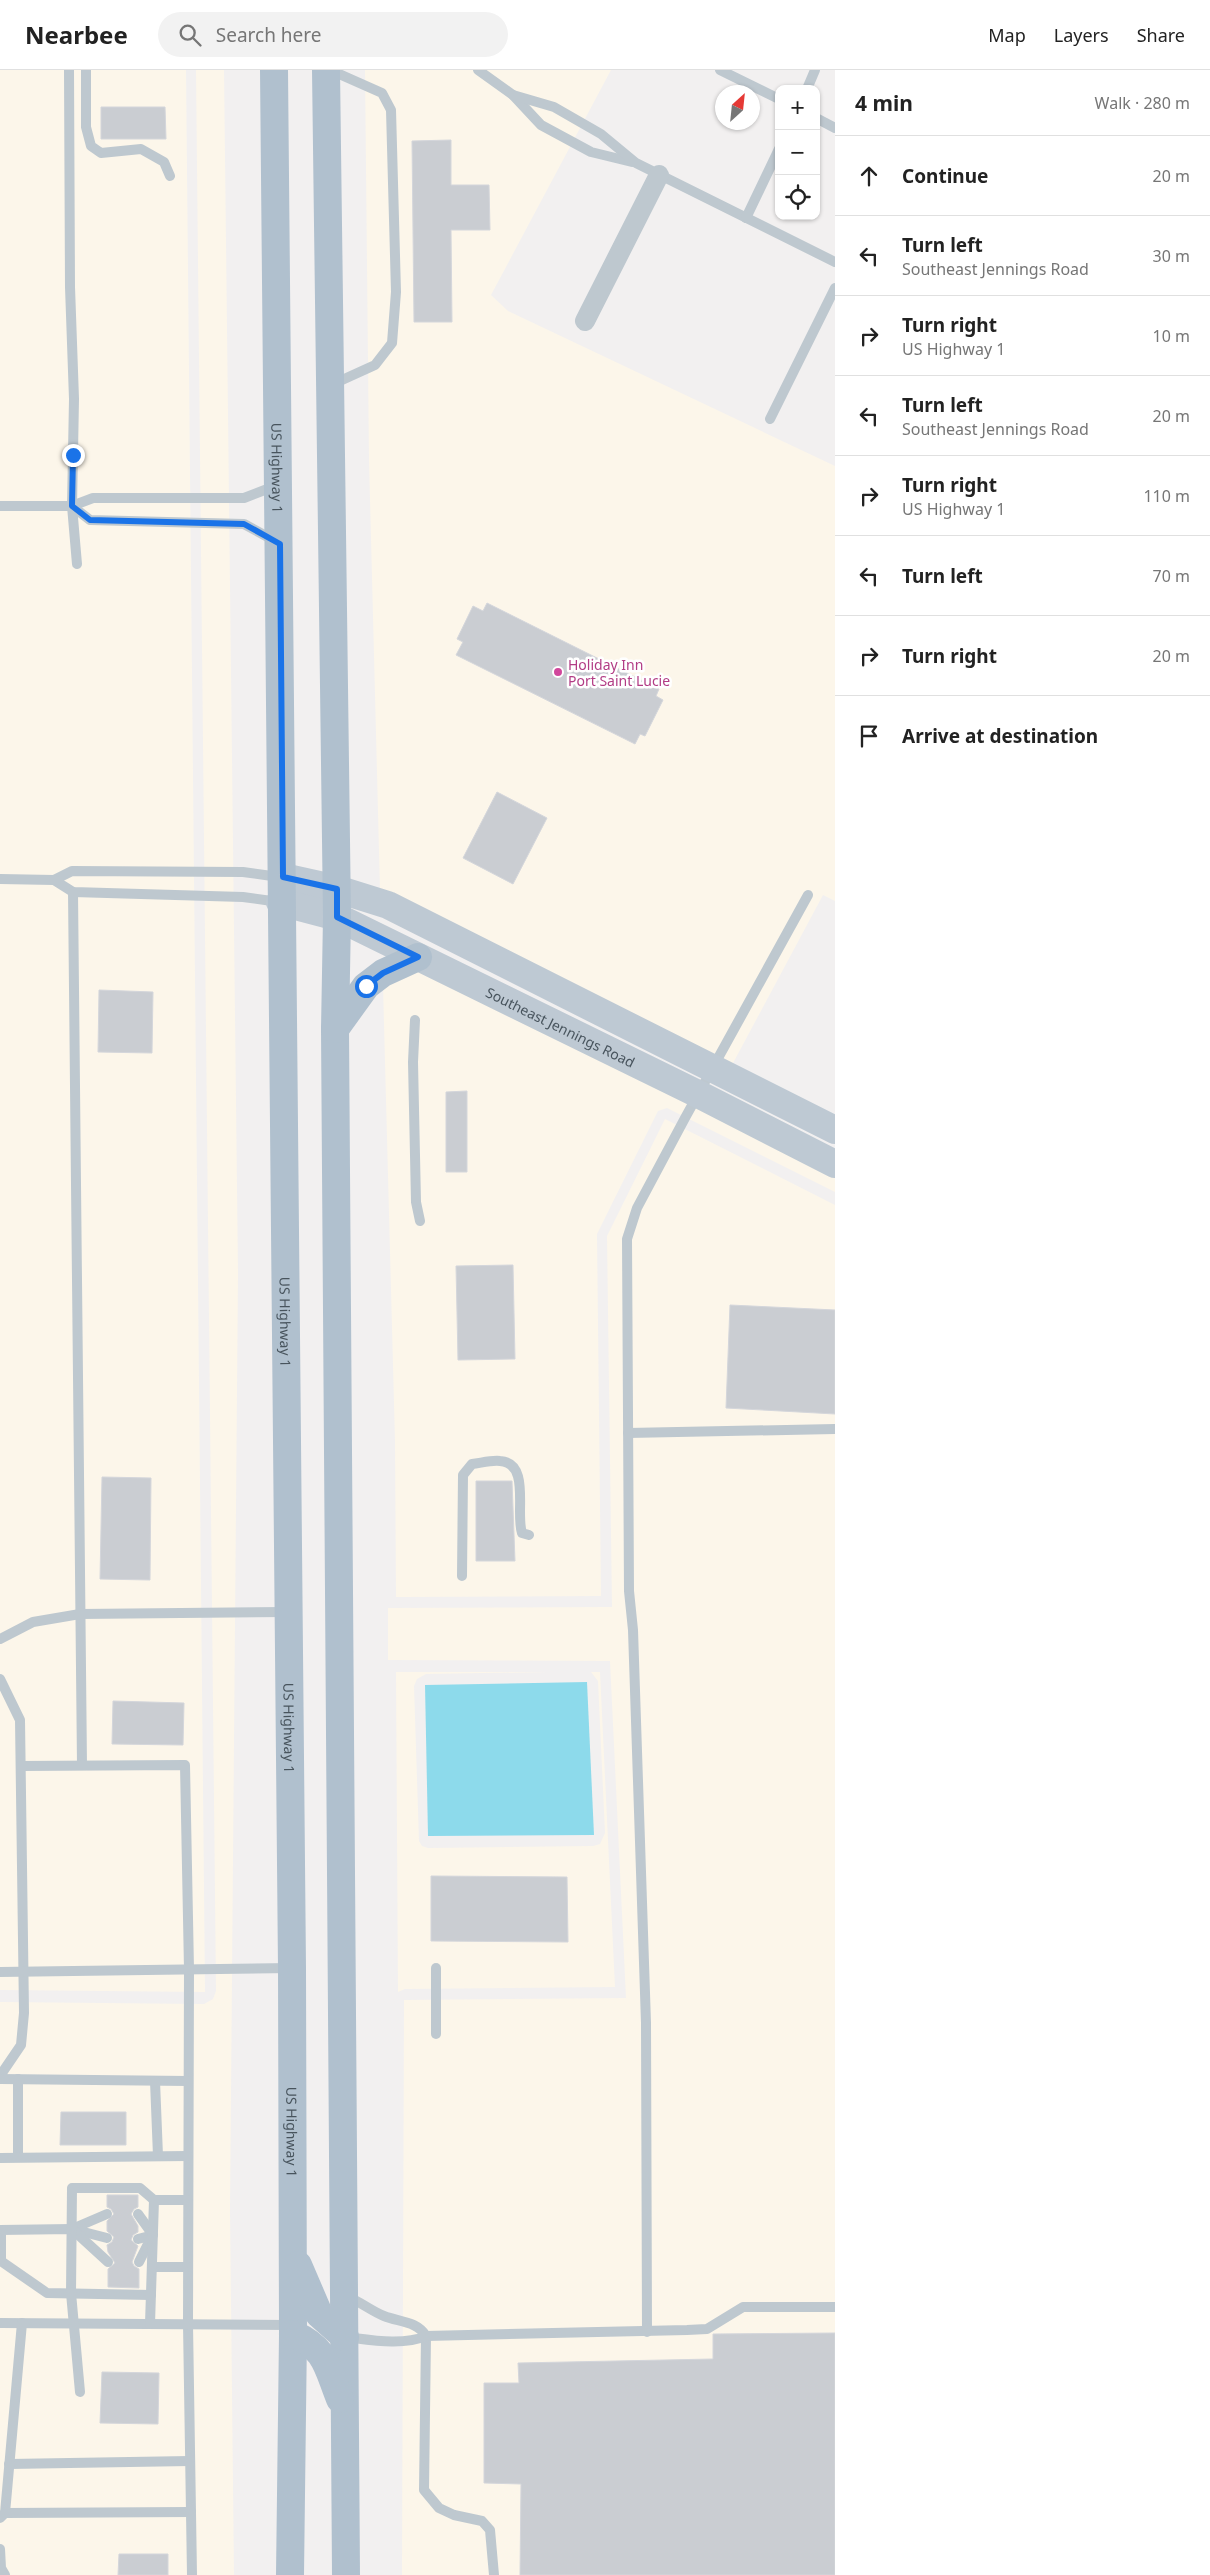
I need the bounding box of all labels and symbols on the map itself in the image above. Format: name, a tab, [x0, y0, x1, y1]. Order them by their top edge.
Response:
north arrow	[715, 85, 760, 130]
street label: US Highway 1	[268, 423, 288, 513]
route end	[62, 444, 85, 467]
place label: Holiday Inn Port Saint Lucie	[568, 655, 670, 690]
marker: Holiday Inn Port Saint Lucie	[552, 666, 564, 678]
route start	[355, 975, 378, 998]
street label: Southeast Jennings Road	[483, 982, 638, 1071]
street label: US Highway 1	[276, 1277, 296, 1367]
street label: US Highway 1	[280, 1683, 300, 1773]
street label: US Highway 1	[283, 2087, 302, 2177]

